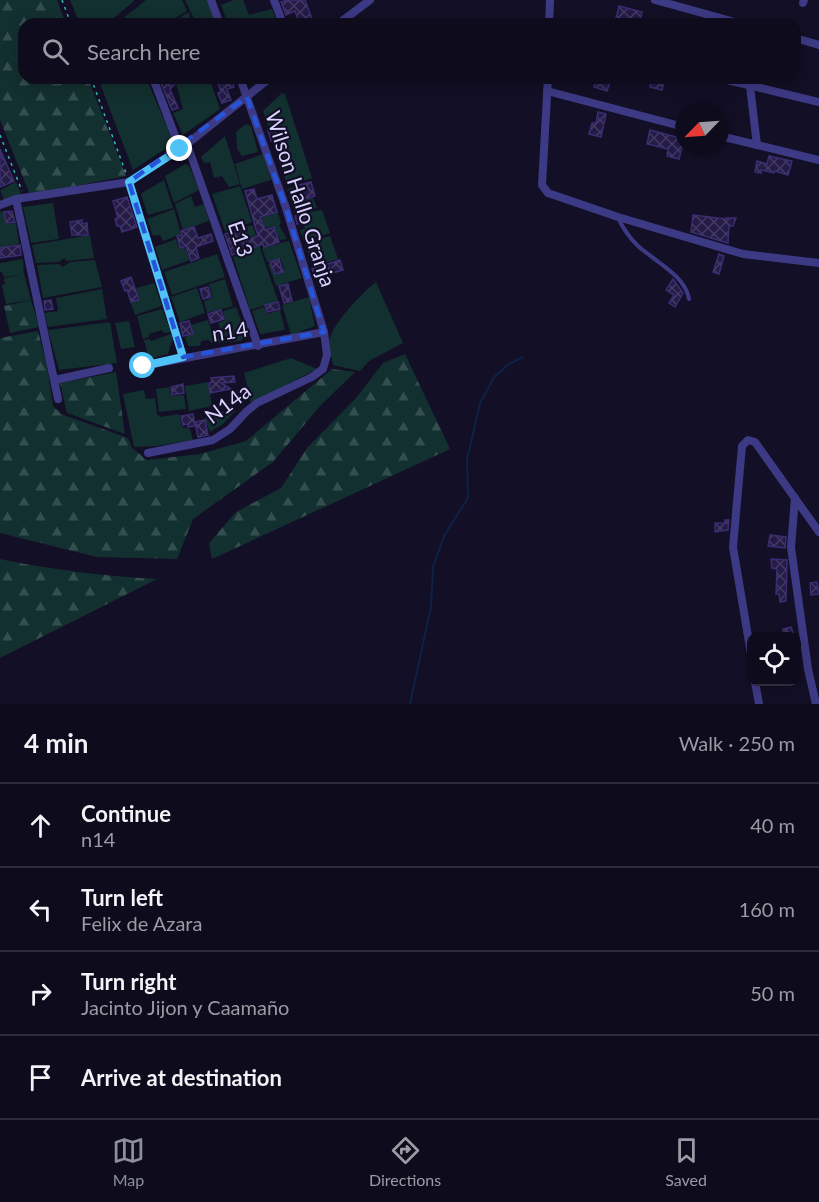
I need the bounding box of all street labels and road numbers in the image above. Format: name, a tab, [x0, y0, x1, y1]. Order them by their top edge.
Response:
street label: Wilson Hallo Granja	[261, 107, 342, 290]
street label: E13	[224, 217, 259, 260]
street label: n14	[210, 315, 250, 346]
street label: N14a	[199, 378, 255, 428]

